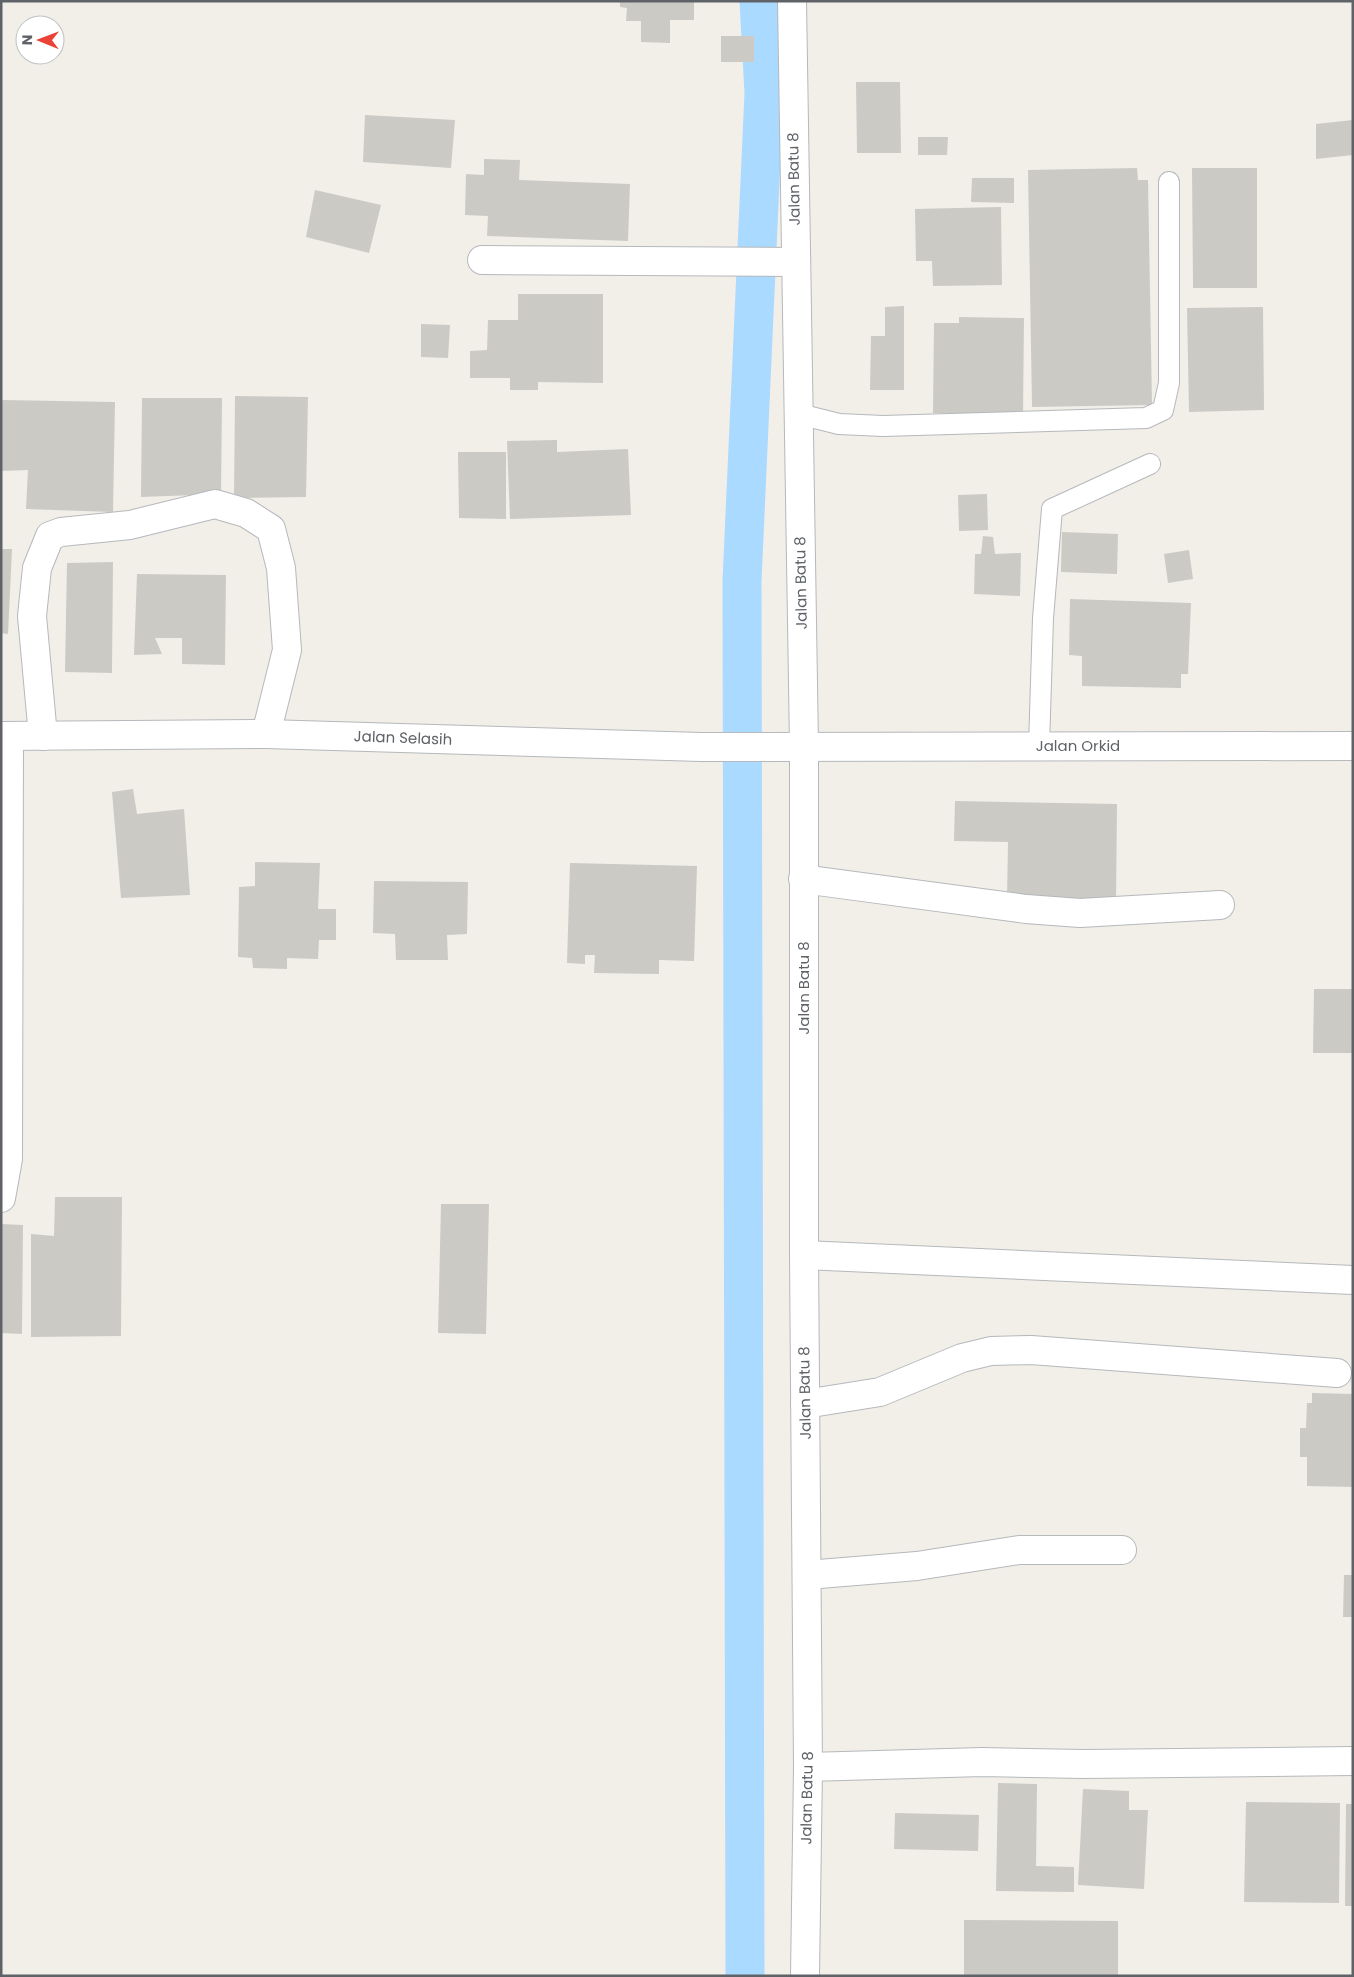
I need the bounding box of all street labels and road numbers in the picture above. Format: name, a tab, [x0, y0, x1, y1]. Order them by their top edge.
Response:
street label: Jalan Batu 8	[782, 132, 805, 226]
street label: Jalan Batu 8	[789, 536, 812, 630]
street label: Jalan Selasih	[353, 725, 453, 750]
street label: Jalan Orkid	[1036, 735, 1120, 756]
street label: Jalan Batu 8	[793, 941, 814, 1035]
street label: Jalan Batu 8	[793, 1346, 816, 1440]
street label: Jalan Batu 8	[795, 1751, 818, 1845]

